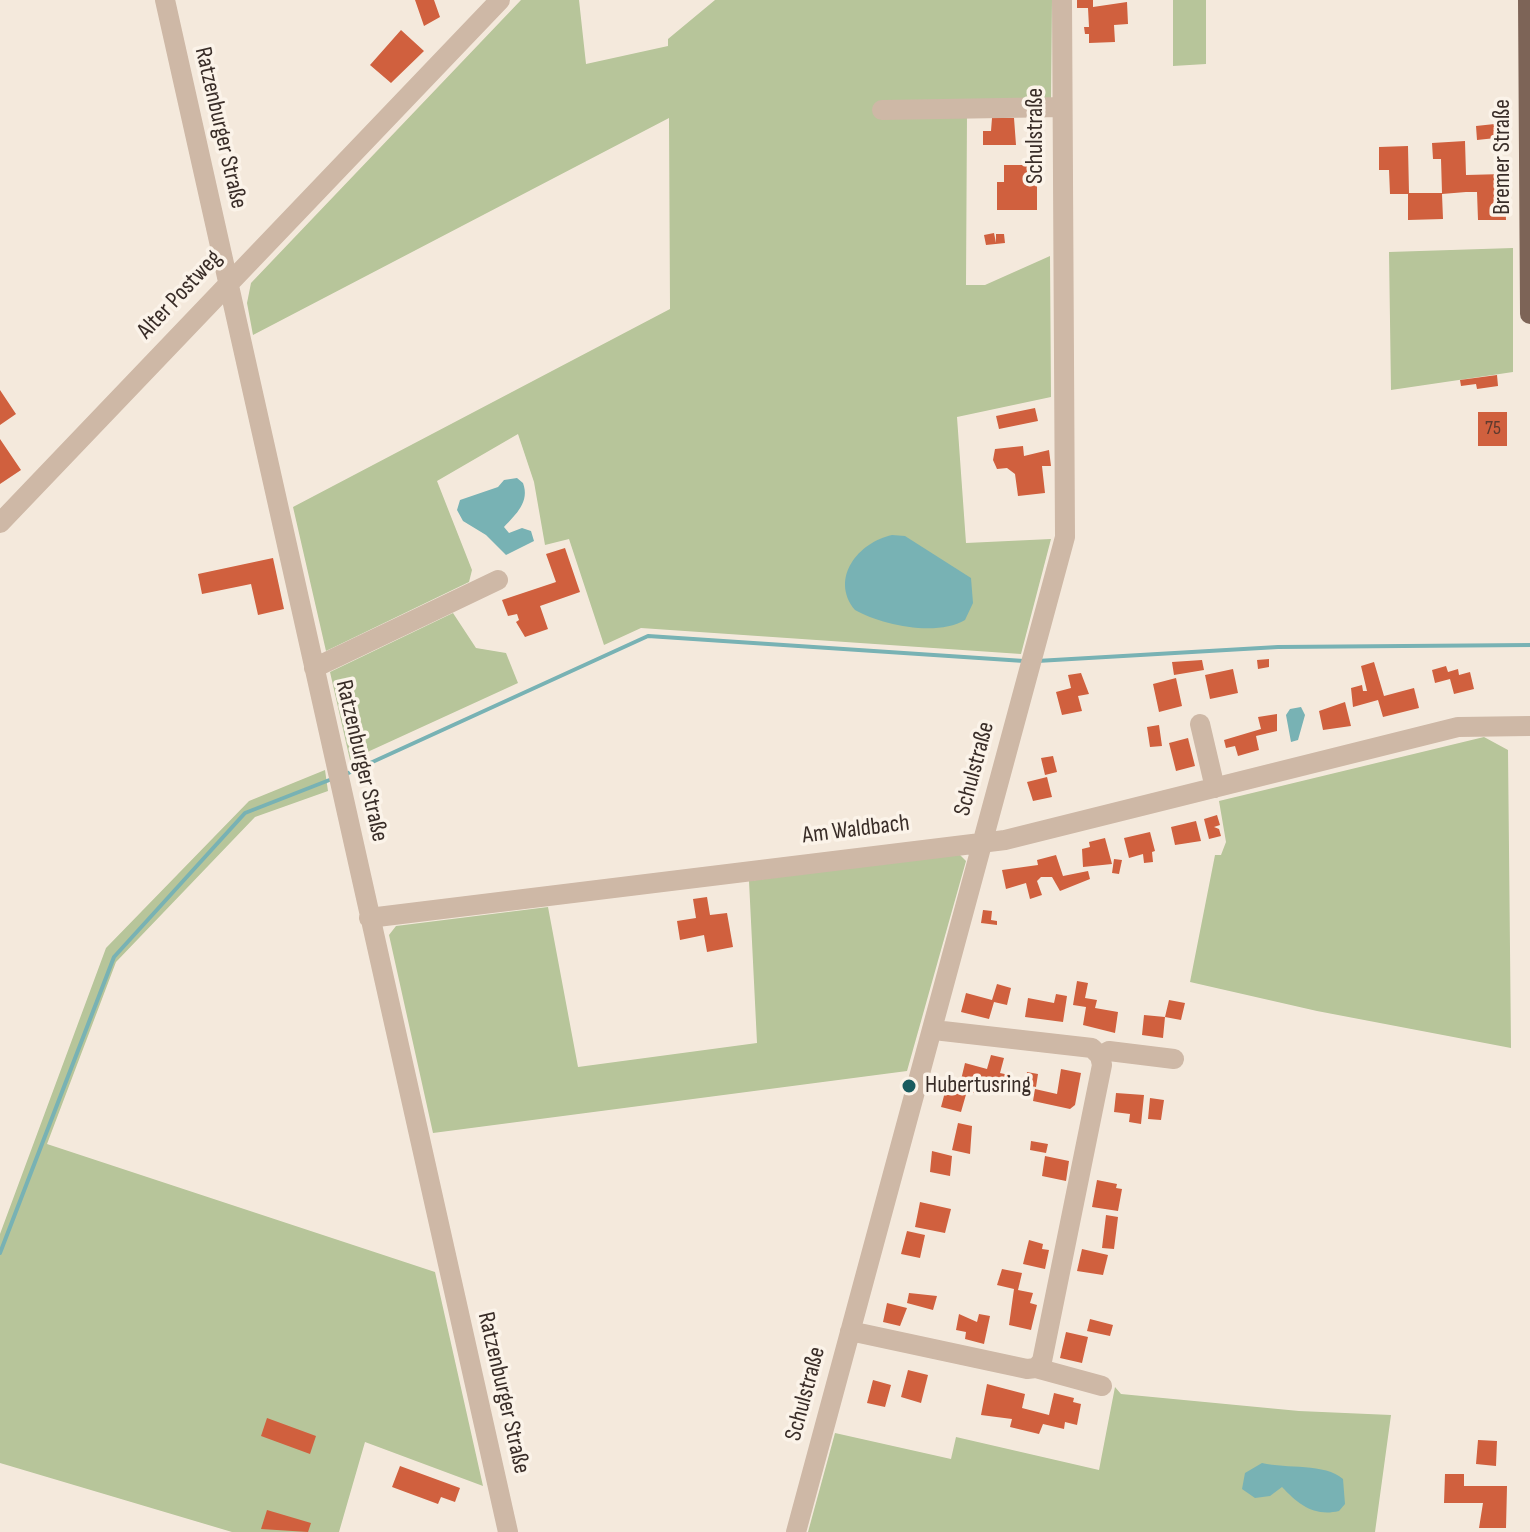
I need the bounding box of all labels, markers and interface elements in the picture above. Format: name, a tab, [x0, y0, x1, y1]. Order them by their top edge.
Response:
street label: Ratzenburger Straße	[187, 44, 253, 212]
street label: Schulstraße	[1022, 88, 1050, 184]
street label: Bremer Straße	[1489, 99, 1517, 215]
street label: Alter Postweg	[132, 245, 228, 345]
house number: 75	[1485, 417, 1501, 441]
street label: Ratzenburger Straße	[328, 677, 394, 845]
street label: Schulstraße	[949, 719, 1001, 819]
street label: Am Waldbach	[801, 809, 911, 851]
place label: Hubertusring	[925, 1072, 1031, 1100]
marker: Hubertusring	[900, 1077, 918, 1095]
street label: Ratzenburger Straße	[470, 1309, 536, 1477]
street label: Schulstraße	[780, 1344, 832, 1444]

